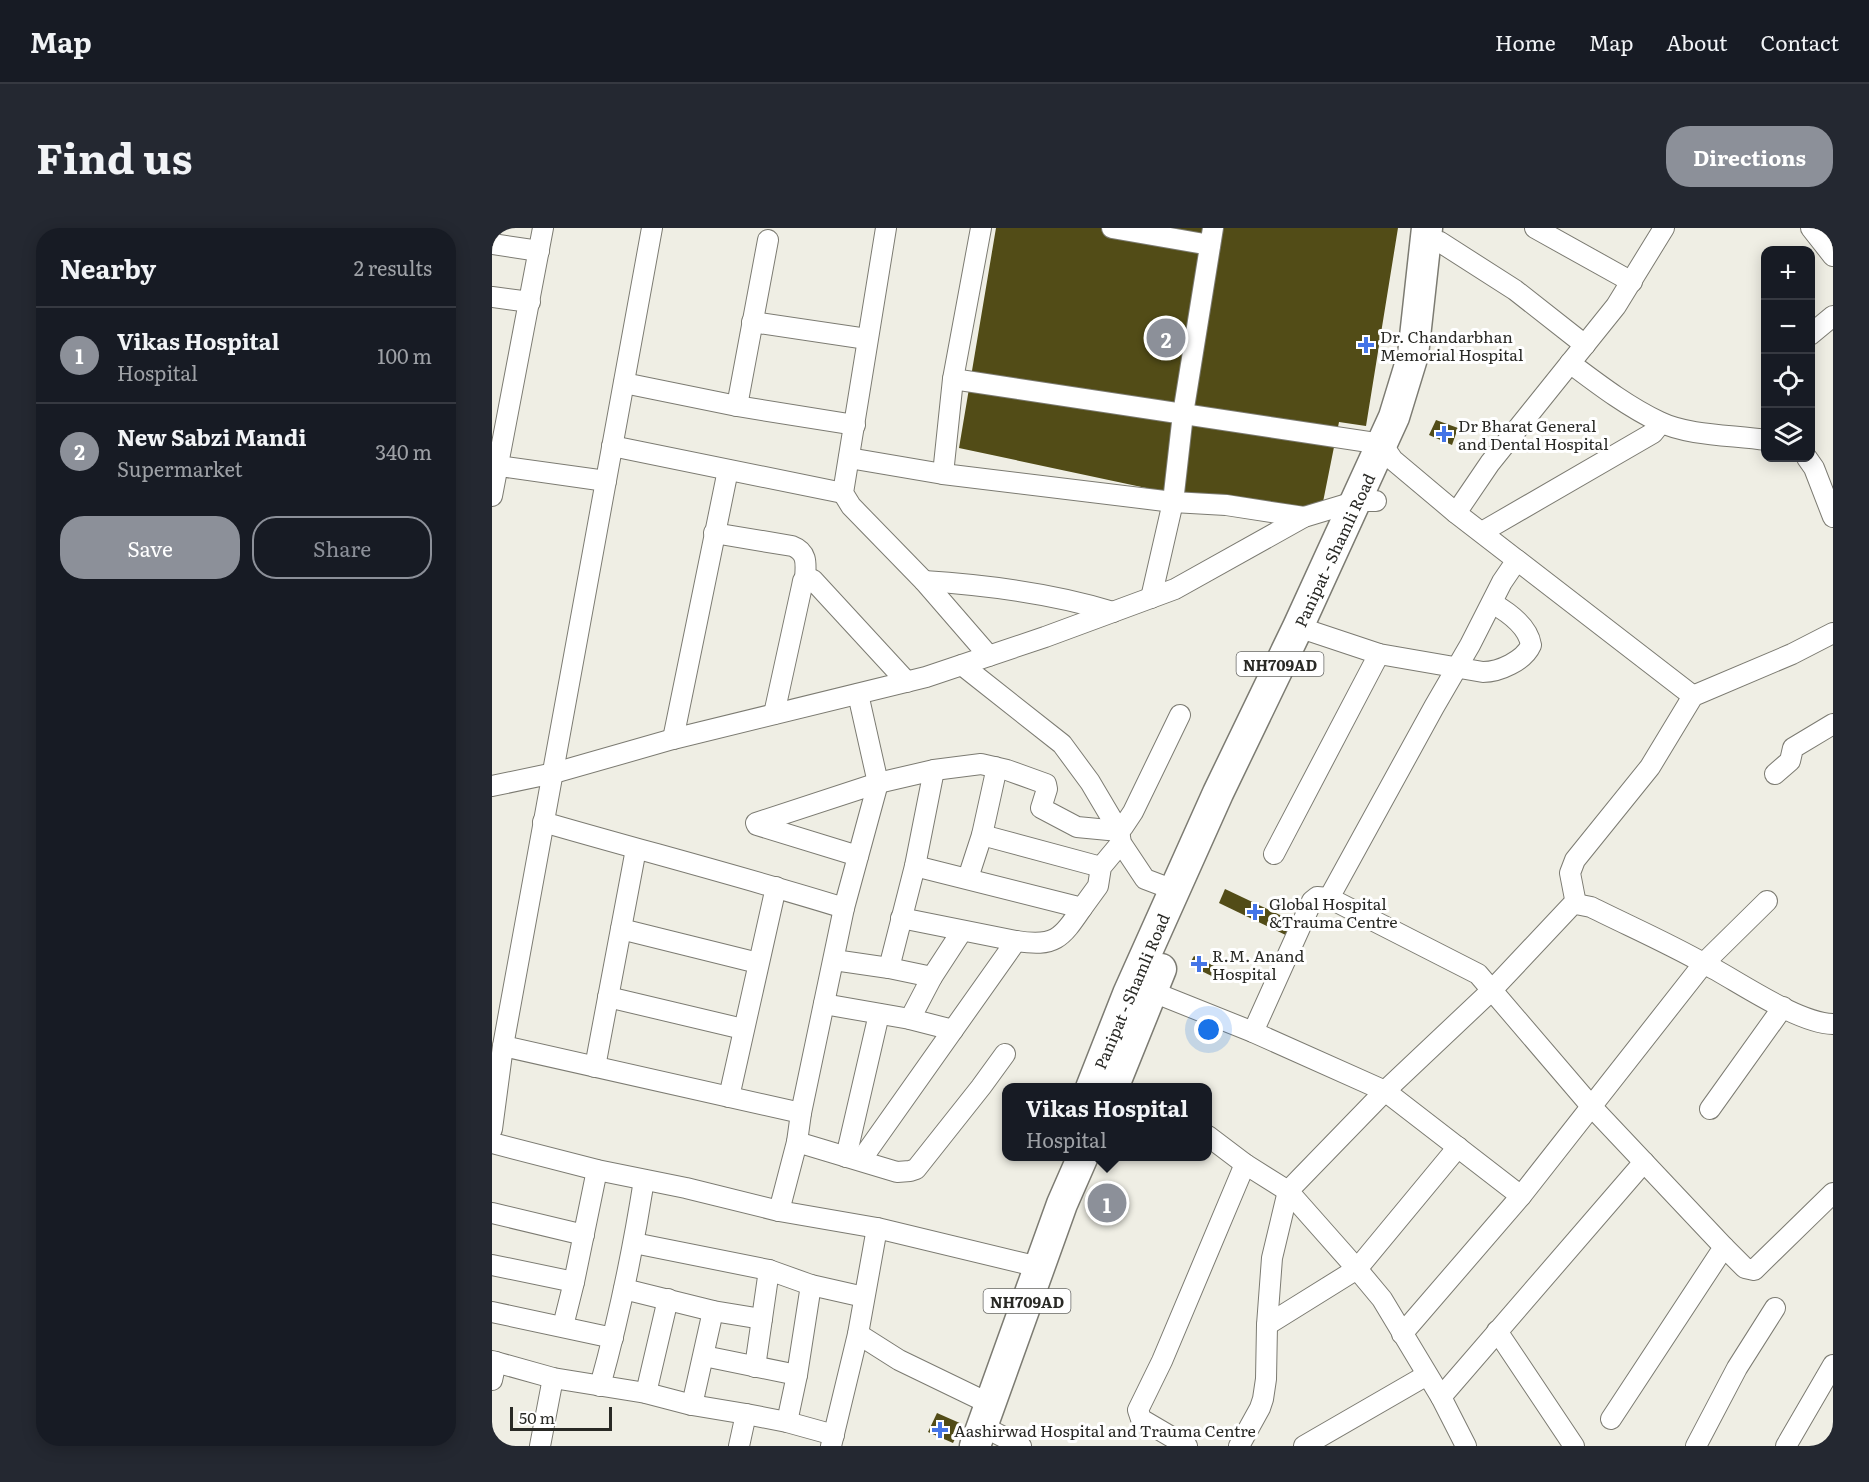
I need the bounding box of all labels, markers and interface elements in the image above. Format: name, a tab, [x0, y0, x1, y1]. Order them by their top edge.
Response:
text: Map	[30, 20, 92, 62]
text: Home	[1495, 26, 1556, 57]
text: Map	[1589, 26, 1633, 57]
text: About	[1666, 26, 1728, 57]
text: Contact	[1761, 26, 1839, 57]
text: Find us	[36, 125, 193, 187]
button: Directions	[1666, 126, 1833, 187]
map controls	[1761, 246, 1815, 462]
button: +	[1761, 246, 1815, 300]
text: Nearby	[60, 248, 156, 287]
text: 2 results	[354, 252, 432, 282]
button: −	[1761, 300, 1815, 354]
pin: 2	[1146, 316, 1186, 360]
text: Vikas Hospital	[117, 324, 279, 357]
place label: Dr. Chandarbhan Memorial Hospital	[1380, 324, 1523, 366]
marker: Dr. Chandarbhan Memorial Hospital	[1357, 336, 1375, 354]
text: 1	[75, 340, 84, 370]
text: 100 m	[377, 340, 432, 370]
button: locate	[1761, 354, 1815, 408]
text: Hospital	[117, 357, 198, 387]
button: layers	[1761, 408, 1815, 462]
place label: Dr Bharat General and Dental Hospital	[1458, 413, 1609, 455]
text: New Sabzi Mandi	[117, 420, 306, 453]
marker: Dr Bharat General and Dental Hospital	[1435, 425, 1453, 443]
text: 2	[74, 436, 85, 466]
text: 340 m	[375, 436, 432, 466]
text: Supermarket	[117, 453, 243, 483]
street label: Panipat - Shamli Road	[1288, 469, 1380, 631]
button: Save	[60, 516, 240, 579]
button: Share	[252, 516, 432, 579]
road number: NH709AD	[1236, 652, 1324, 676]
place label: Global Hospital &Trauma Centre	[1269, 891, 1397, 933]
marker: Global Hospital &Trauma Centre	[1246, 903, 1264, 921]
street label: Panipat - Shamli Road	[1087, 909, 1175, 1073]
place label: R.M. Anand Hospital	[1212, 943, 1304, 985]
marker: R.M. Anand Hospital	[1190, 955, 1208, 973]
your location	[1194, 1015, 1223, 1044]
popup	[1002, 1083, 1212, 1161]
text: Vikas Hospital	[1026, 1091, 1188, 1124]
text: Hospital	[1026, 1124, 1107, 1154]
pin: 1	[1088, 1180, 1126, 1226]
road number: NH709AD	[984, 1289, 1070, 1313]
scale bar	[510, 1404, 612, 1432]
text: 50 m	[519, 1405, 555, 1429]
place label: Aashirwad Hospital and Trauma Centre	[954, 1418, 1256, 1442]
marker: Aashirwad Hospital and Trauma Centre	[931, 1421, 949, 1439]

